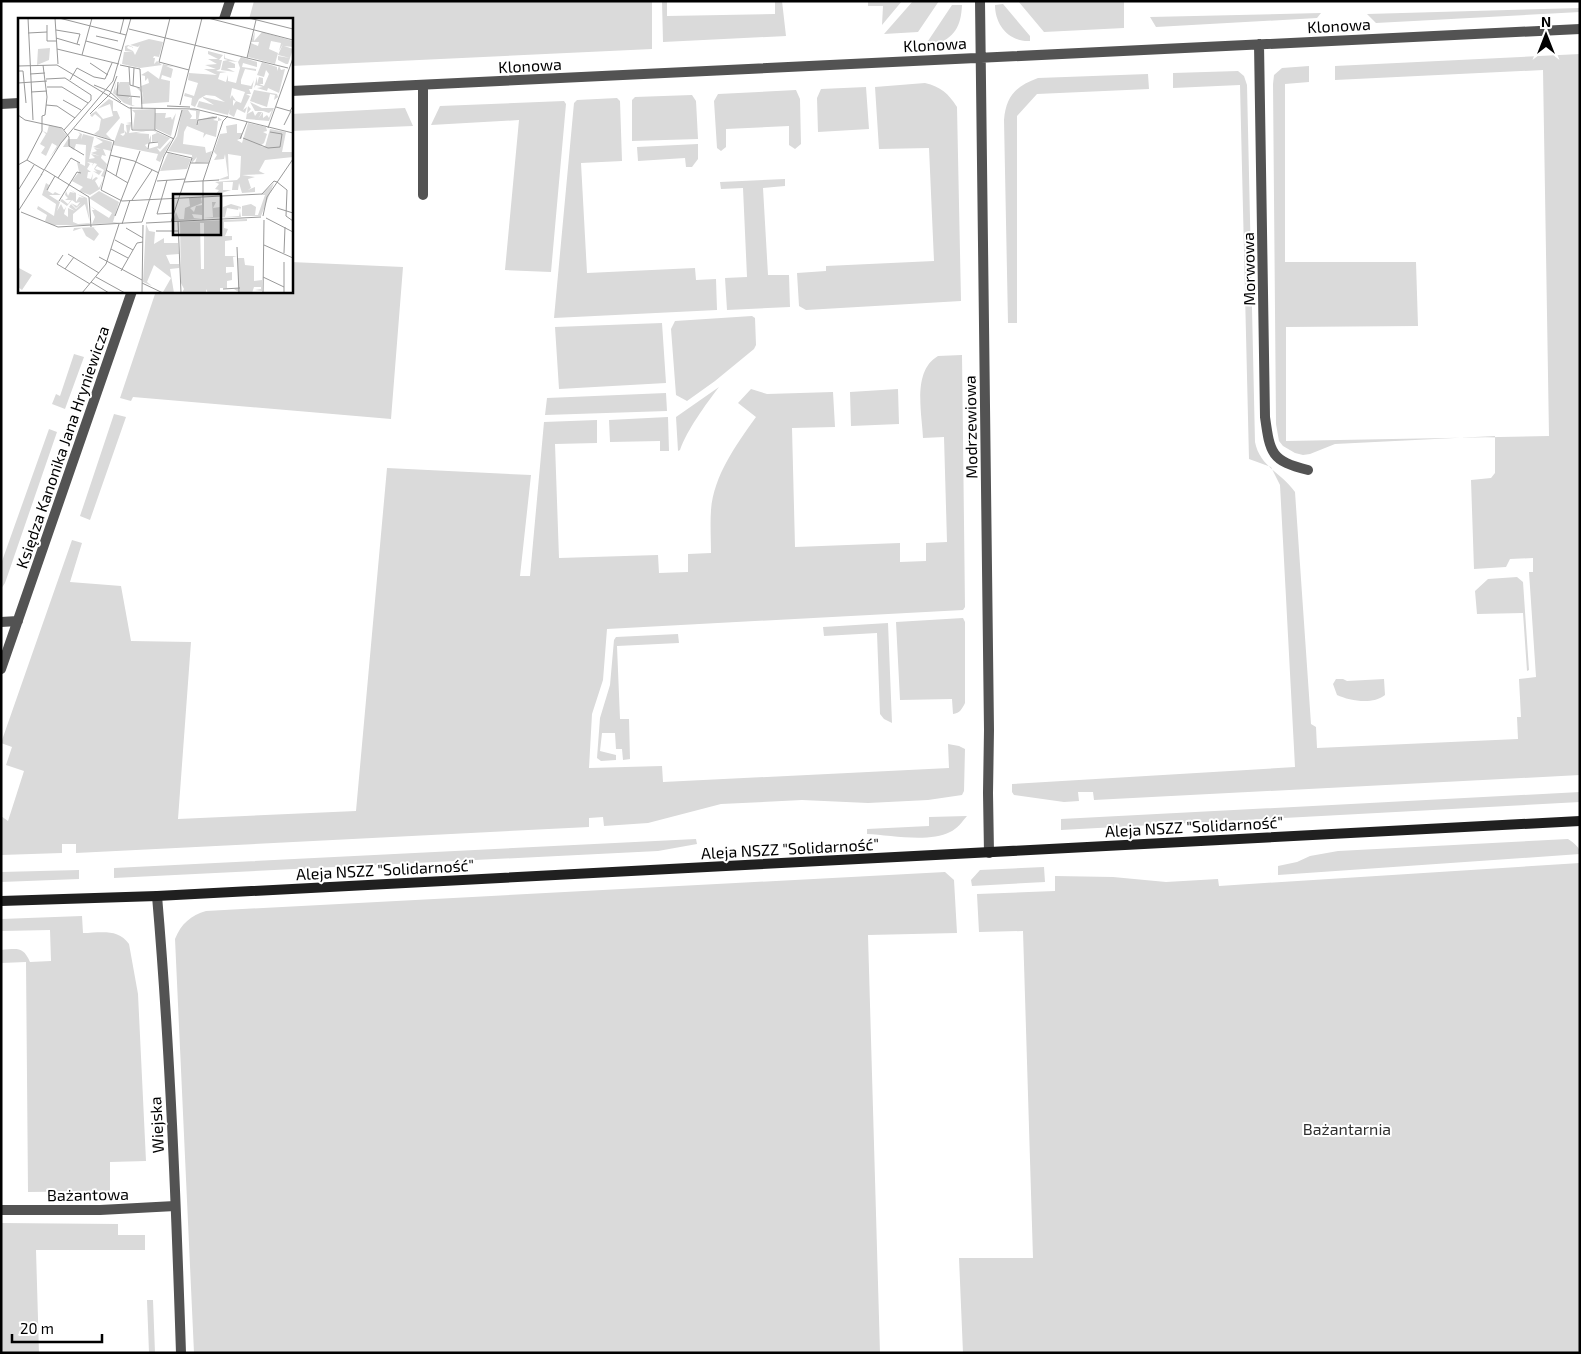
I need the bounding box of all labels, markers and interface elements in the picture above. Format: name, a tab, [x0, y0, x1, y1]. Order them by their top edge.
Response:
north arrow	[1521, 10, 1571, 60]
text: N	[1541, 13, 1551, 30]
street label: Klonowa	[1307, 14, 1371, 36]
inset map	[18, 18, 292, 292]
street label: Klonowa	[903, 33, 967, 55]
street label: Klonowa	[498, 54, 562, 76]
street label: Morwowa	[1238, 232, 1258, 306]
street label: Księdza Kanonika Jana Hryniewicza	[11, 323, 113, 571]
street label: Modrzewiowa	[960, 375, 980, 479]
street label: Aleja NSZZ "Solidarność"	[1105, 812, 1284, 841]
street label: Aleja NSZZ "Solidarność"	[701, 834, 880, 863]
street label: Aleja NSZZ "Solidarność"	[296, 855, 475, 884]
street label: Wiejska	[145, 1096, 168, 1154]
park label: Bażantarnia	[1303, 1119, 1391, 1138]
street label: Bażantowa	[47, 1184, 129, 1204]
scale bar	[12, 1312, 102, 1344]
text: 20 m	[20, 1319, 54, 1337]

